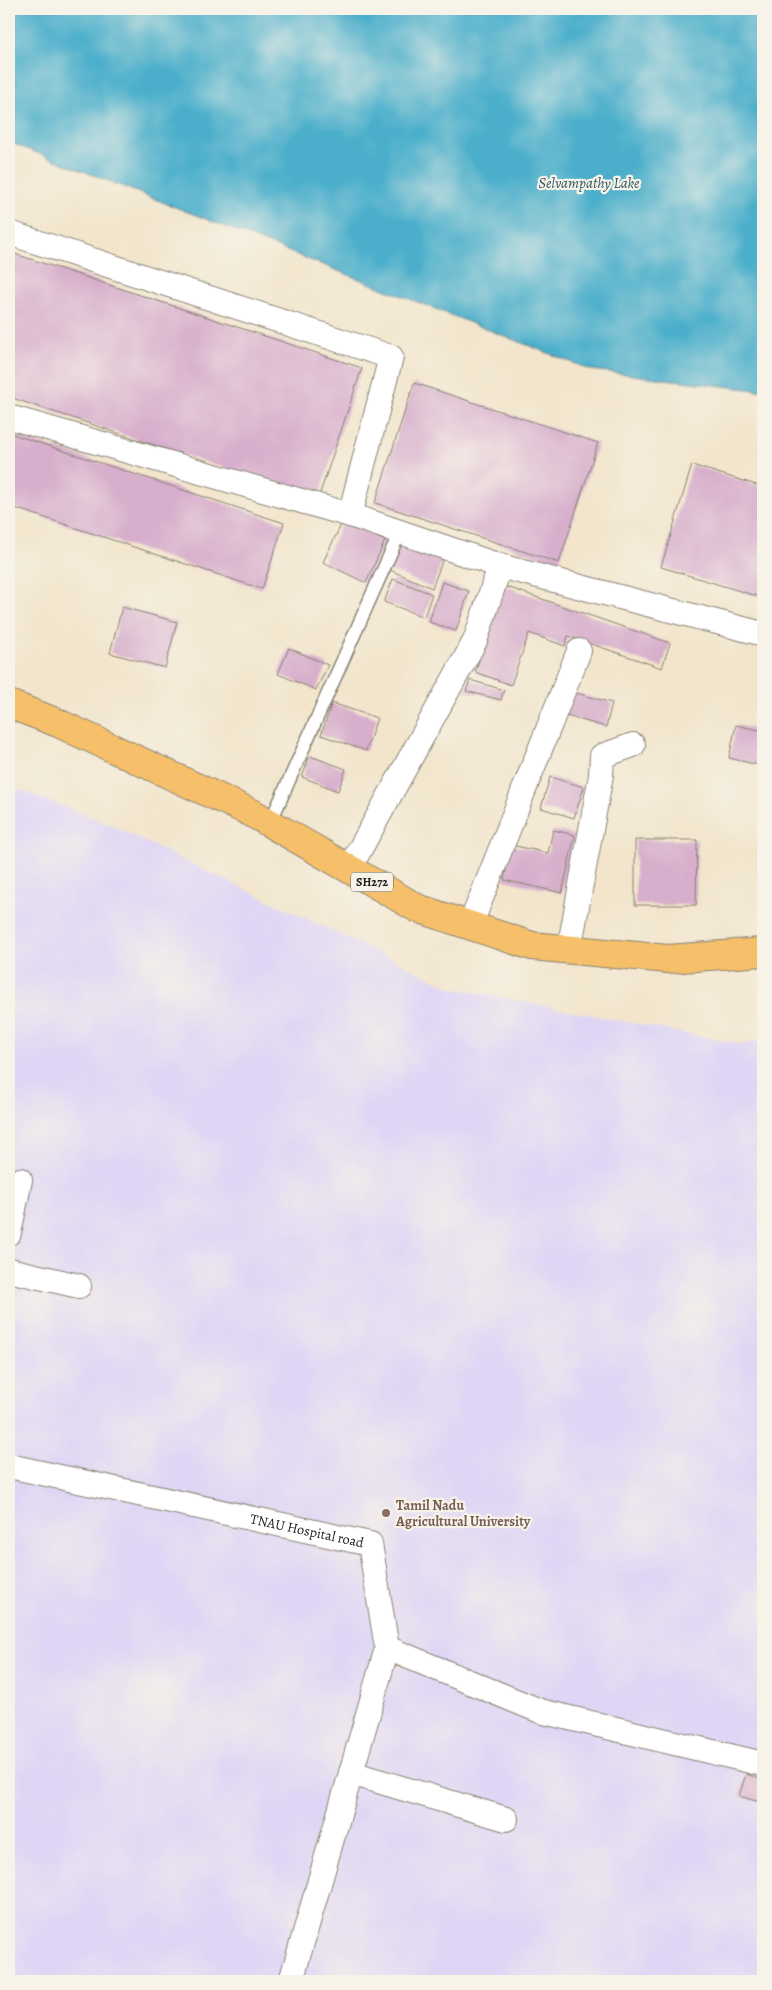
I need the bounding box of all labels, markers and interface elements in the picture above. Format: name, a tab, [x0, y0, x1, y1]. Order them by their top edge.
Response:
water label: Selvampathy Lake	[539, 173, 640, 193]
road number: SH272	[351, 872, 393, 892]
place label: Tamil Nadu Agricultural University	[395, 1496, 531, 1531]
marker: Tamil Nadu Agricultural University	[380, 1507, 392, 1519]
street label: TNAU Hospital road	[248, 1509, 366, 1552]

